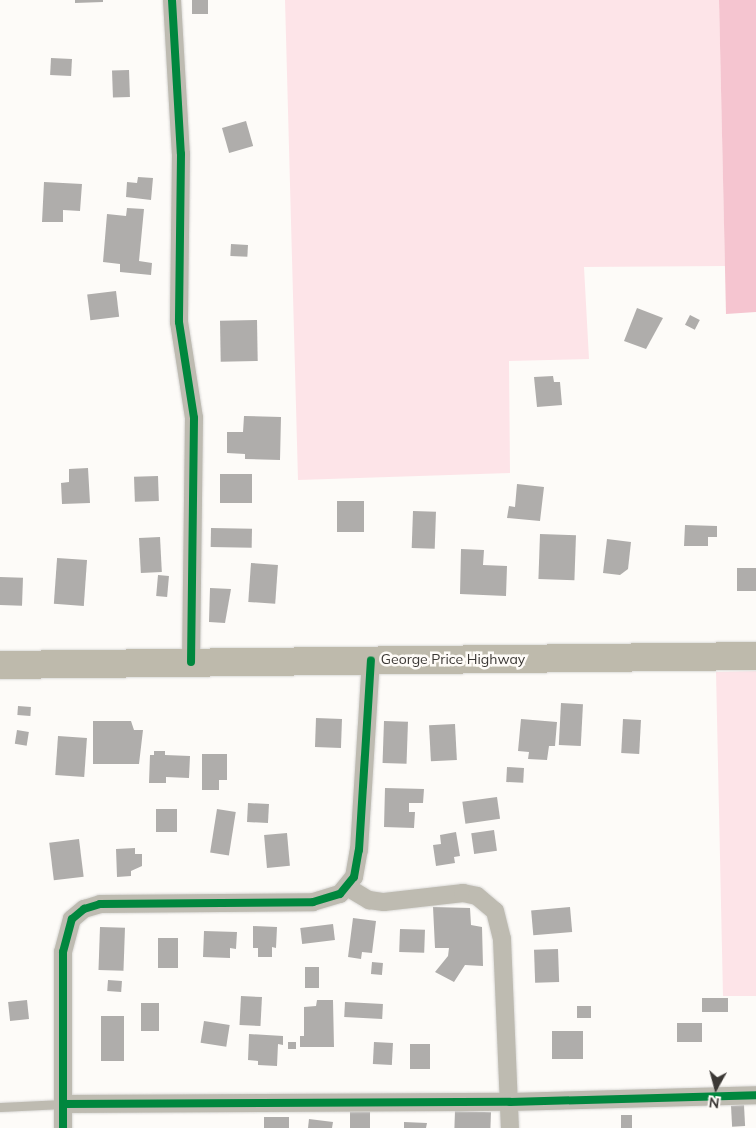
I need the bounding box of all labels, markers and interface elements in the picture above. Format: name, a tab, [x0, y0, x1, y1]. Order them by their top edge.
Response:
street label: George Price Highway	[381, 651, 525, 667]
north arrow	[691, 1063, 741, 1113]
text: N	[708, 1093, 721, 1112]

